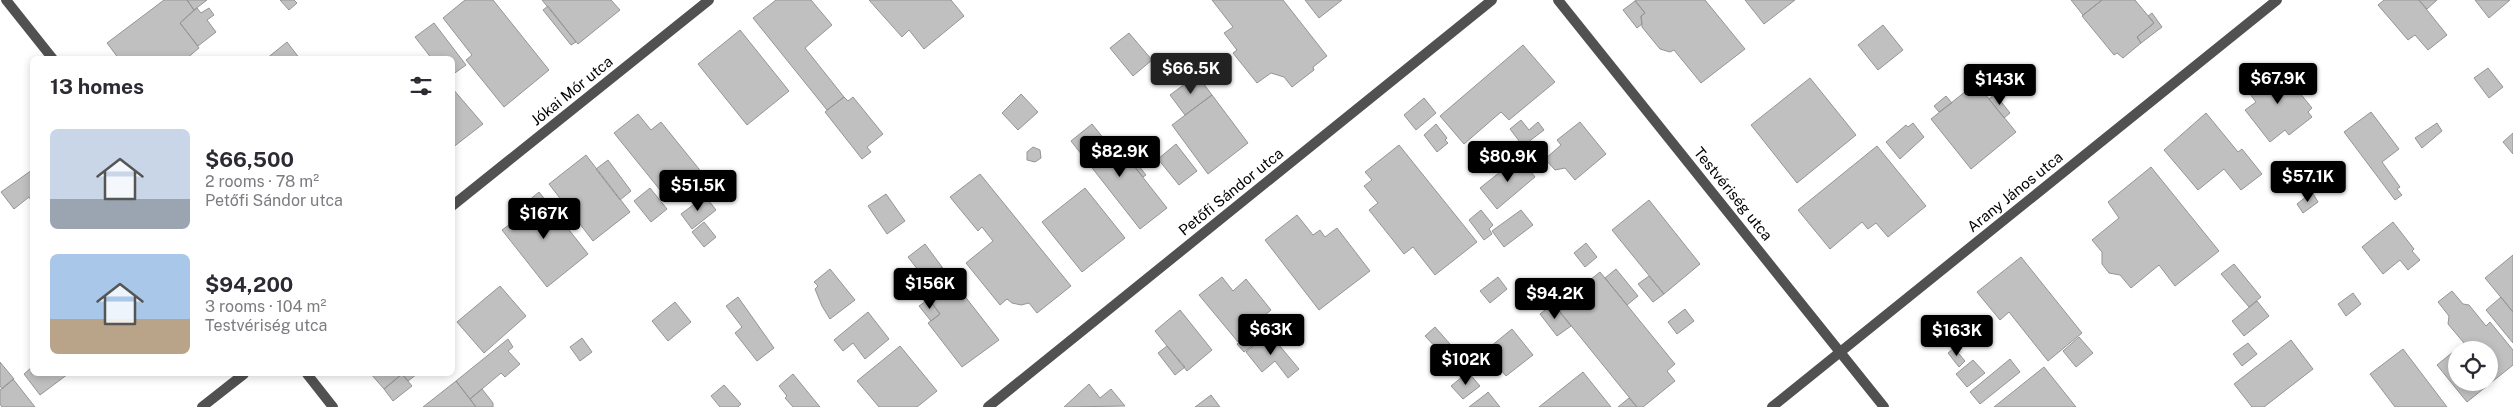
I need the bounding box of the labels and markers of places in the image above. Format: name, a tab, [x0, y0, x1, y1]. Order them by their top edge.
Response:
pin: $66.5K	[1150, 52, 1232, 95]
pin: $67.9K	[2237, 62, 2319, 105]
pin: $143K	[1965, 64, 2035, 106]
pin: $82.9K	[1079, 136, 1161, 178]
pin: $80.9K	[1467, 140, 1549, 183]
pin: $57.1K	[2267, 160, 2349, 203]
pin: $51.5K	[657, 170, 739, 212]
pin: $167K	[509, 198, 579, 240]
pin: $156K	[895, 268, 965, 310]
pin: $94.2K	[1514, 278, 1596, 320]
pin: $63K	[1241, 314, 1301, 356]
pin: $163K	[1922, 314, 1992, 357]
pin: $102K	[1431, 344, 1501, 386]

